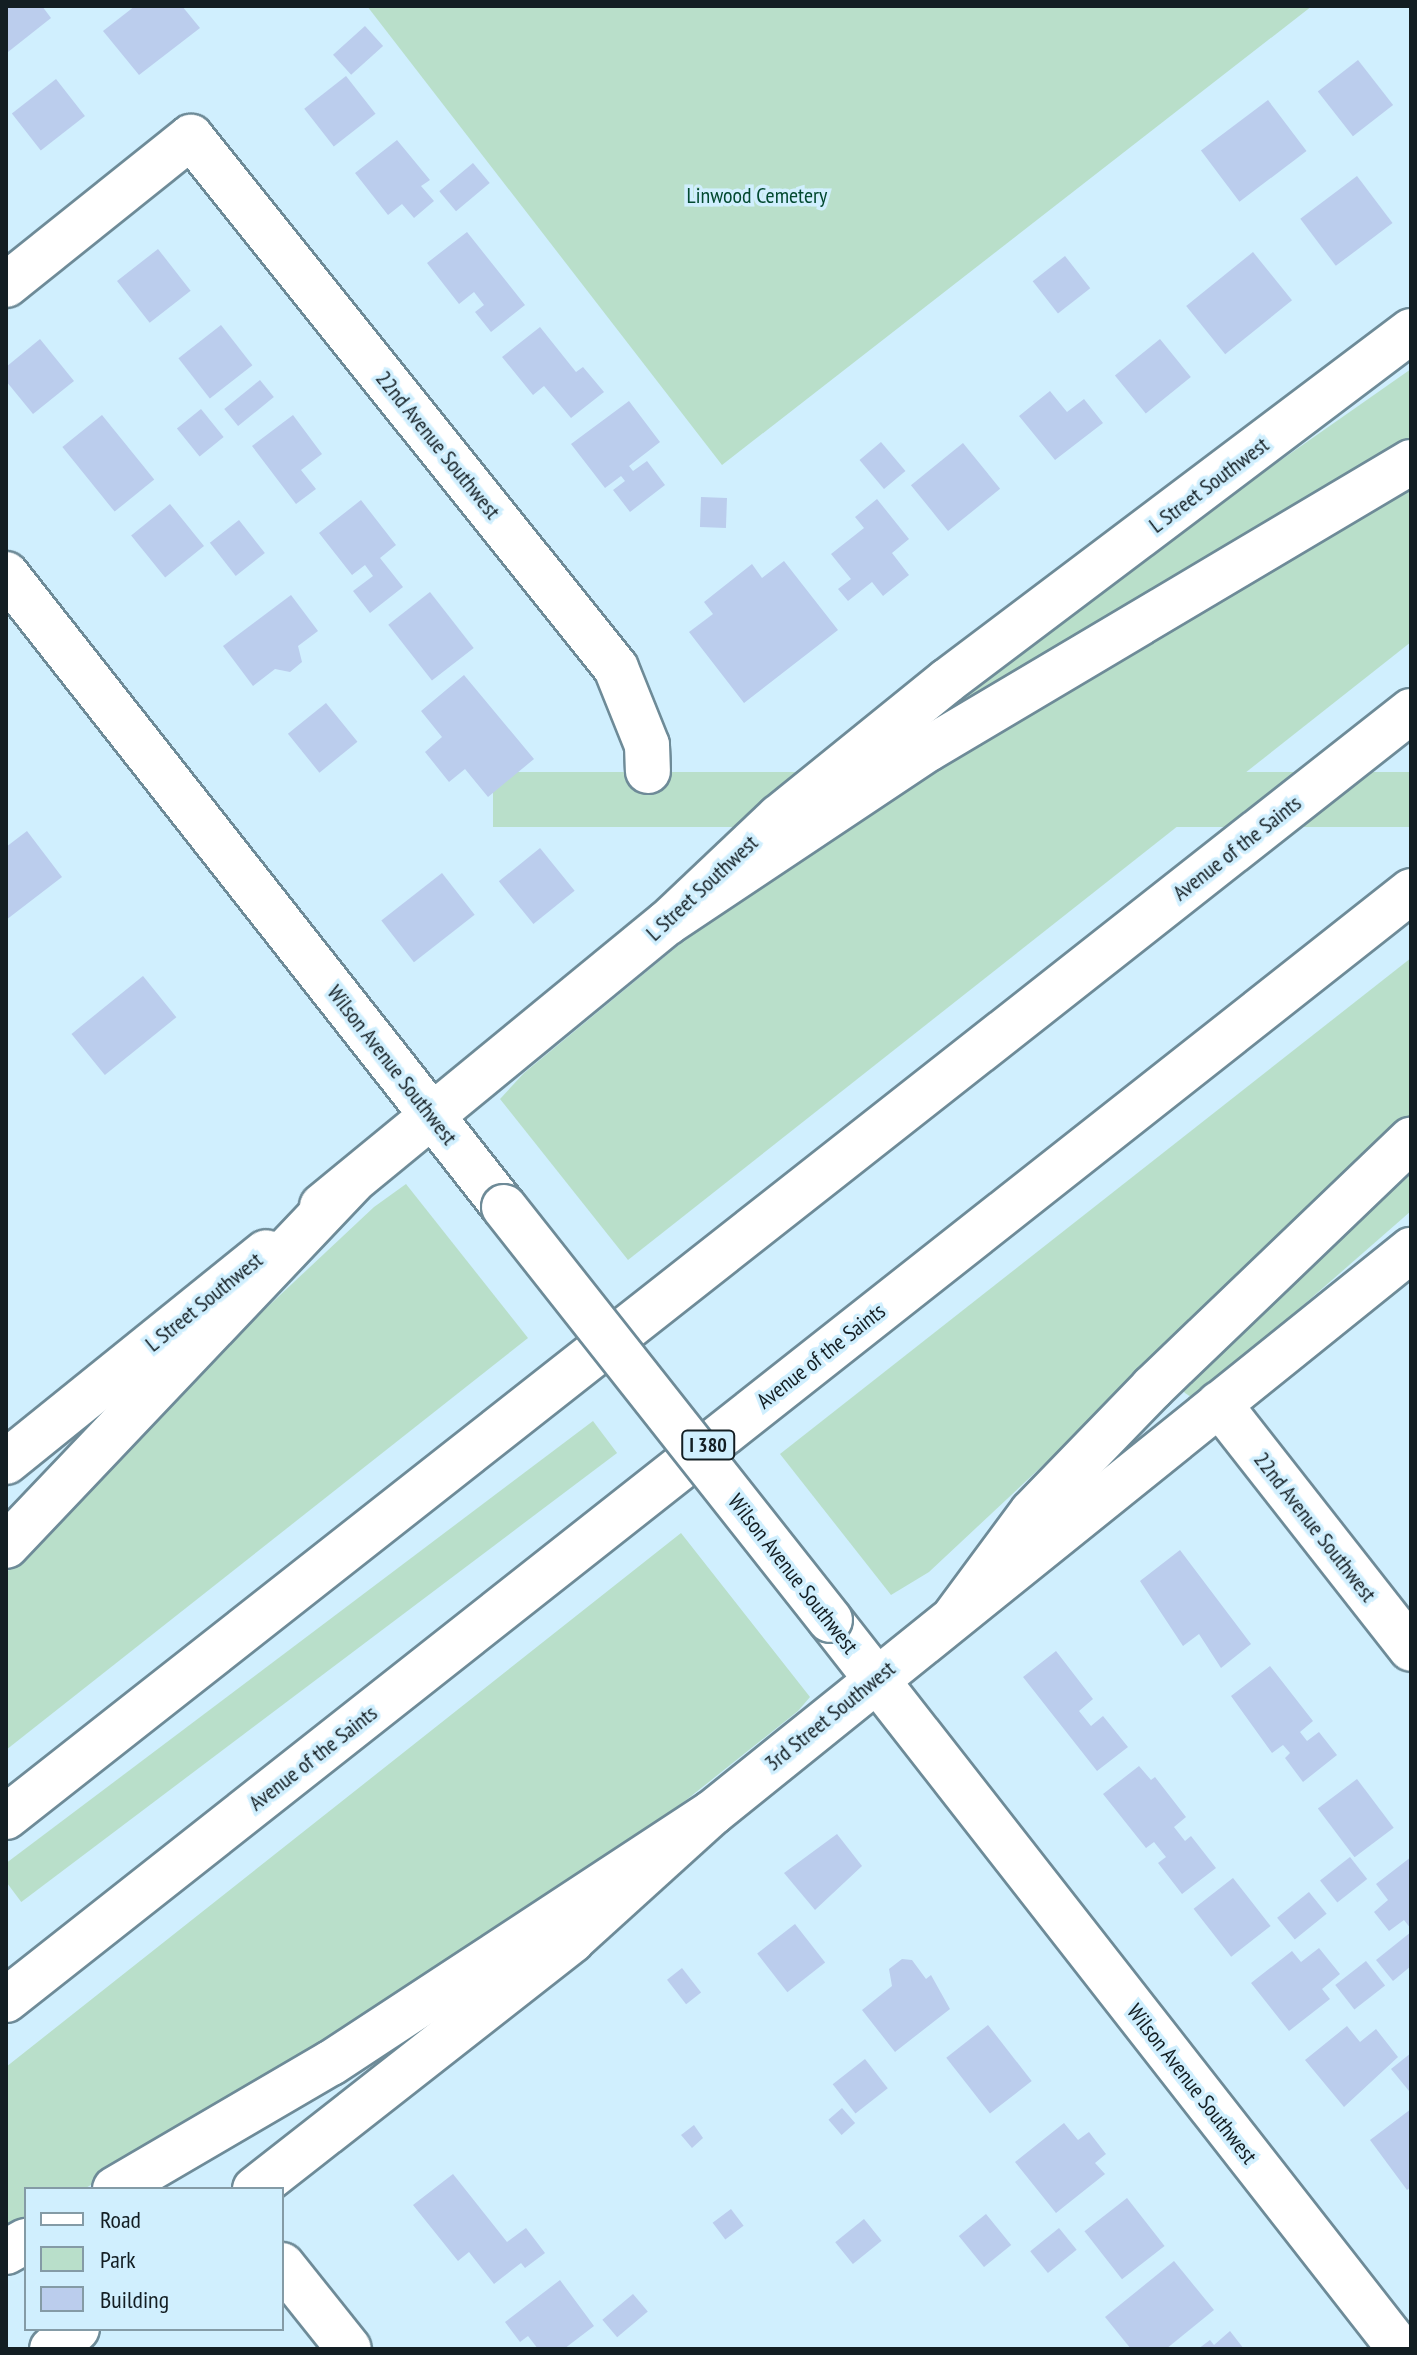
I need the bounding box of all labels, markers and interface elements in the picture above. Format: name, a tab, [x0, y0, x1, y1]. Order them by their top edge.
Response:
park label: Linwood Cemetery	[687, 183, 827, 209]
street label: 22nd Avenue Southwest	[370, 365, 506, 525]
street label: L Street Southwest	[1144, 431, 1274, 539]
street label: Avenue of the Saints	[1168, 790, 1306, 906]
street label: L Street Southwest	[641, 829, 763, 947]
street label: Wilson Avenue Southwest	[321, 980, 463, 1150]
street label: L Street Southwest	[140, 1247, 268, 1357]
street label: Avenue of the Saints	[752, 1298, 890, 1414]
road number: I 380	[680, 1429, 736, 1461]
street label: 22nd Avenue Southwest	[1248, 1447, 1382, 1607]
street label: Wilson Avenue Southwest	[722, 1489, 864, 1659]
street label: 3rd Street Southwest	[760, 1655, 900, 1777]
street label: Avenue of the Saints	[244, 1700, 382, 1816]
street label: Wilson Avenue Southwest	[1121, 1999, 1263, 2169]
legend	[24, 2187, 284, 2331]
text: Road	[100, 2204, 141, 2235]
text: Park	[100, 2244, 136, 2275]
text: Building	[100, 2284, 169, 2315]

